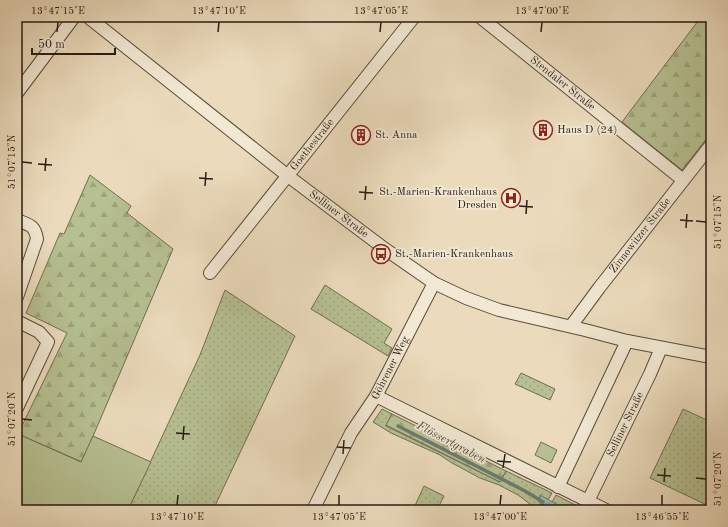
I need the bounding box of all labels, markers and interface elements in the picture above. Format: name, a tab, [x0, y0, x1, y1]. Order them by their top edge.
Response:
text: 13°47'15"E	[31, 6, 85, 16]
text: 13°47'10"E	[192, 6, 246, 16]
text: 13°47'05"E	[354, 6, 408, 16]
text: 13°47'00"E	[515, 6, 569, 16]
scale bar	[32, 30, 115, 56]
text: 50 m	[38, 38, 65, 51]
street label: Stendaler Straße	[528, 54, 597, 113]
street label: Goethestraße	[288, 117, 336, 173]
building icon: Haus D (24)	[532, 119, 554, 141]
building icon: St. Anna	[350, 124, 372, 146]
place label: Haus D (24)	[557, 125, 617, 136]
place label: St. Anna	[375, 130, 418, 141]
text: 51°07'15"N	[7, 134, 17, 189]
place label: St.-Marien-Krankenhaus Dresden	[379, 187, 497, 211]
hospital icon: St.-Marien-Krankenhaus Dresden	[500, 187, 522, 209]
street label: Selliner Straße	[307, 188, 370, 240]
text: 51°07'15"N	[713, 194, 723, 249]
street label: Zinnowitzer Straße	[608, 196, 673, 275]
bus stop icon: St.-Marien-Krankenhaus	[370, 243, 392, 265]
place label: St.-Marien-Krankenhaus	[395, 249, 513, 260]
street label: Göhrener Weg	[370, 335, 411, 401]
street label: Selliner Straße	[605, 390, 646, 459]
text: 51°07'20"N	[7, 391, 17, 446]
water label: Flössertgraben	[414, 418, 488, 466]
text: 51°07'20"N	[713, 451, 723, 506]
text: 13°47'10"E	[150, 512, 204, 522]
text: 13°47'05"E	[312, 512, 366, 522]
text: 13°47'00"E	[473, 512, 527, 522]
text: 13°46'55"E	[635, 512, 689, 522]

